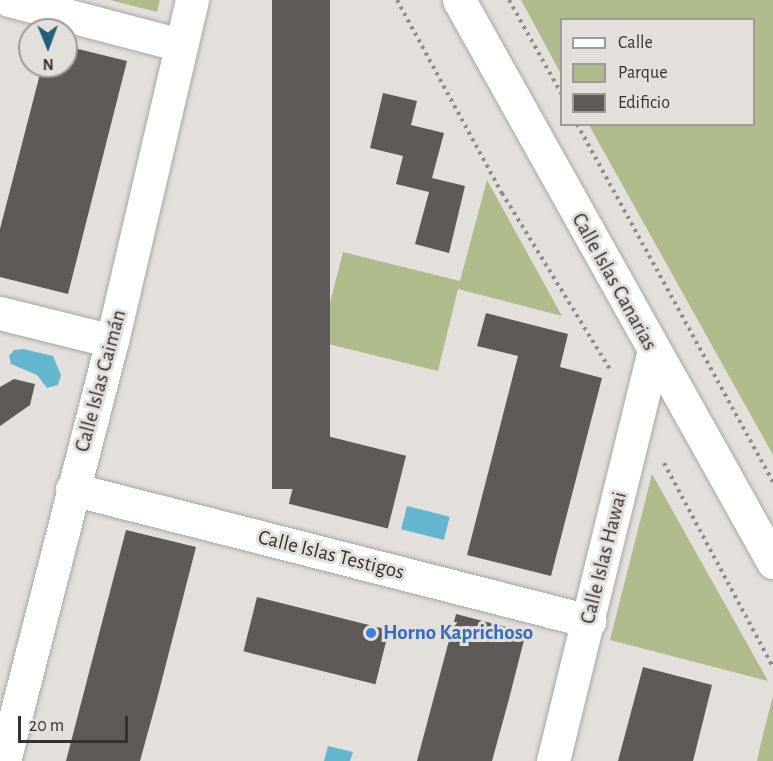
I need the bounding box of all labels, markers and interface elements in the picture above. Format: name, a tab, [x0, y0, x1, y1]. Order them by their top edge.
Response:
north arrow	[18, 18, 78, 78]
legend	[560, 18, 755, 126]
text: Calle	[618, 34, 653, 52]
text: N	[43, 56, 54, 72]
text: Parque	[618, 64, 667, 82]
text: Edificio	[618, 94, 670, 112]
street label: Calle Islas Canarias	[566, 209, 662, 355]
street label: Calle Islas Caimán	[70, 307, 132, 455]
street label: Calle Islas Hawai	[575, 489, 633, 627]
street label: Calle Islas Testigos	[255, 525, 407, 585]
place label: Horno Kaprichoso	[383, 620, 533, 646]
marker: Horno Kaprichoso	[364, 626, 378, 640]
scale bar	[21, 704, 130, 742]
text: 20 m	[29, 717, 64, 735]

